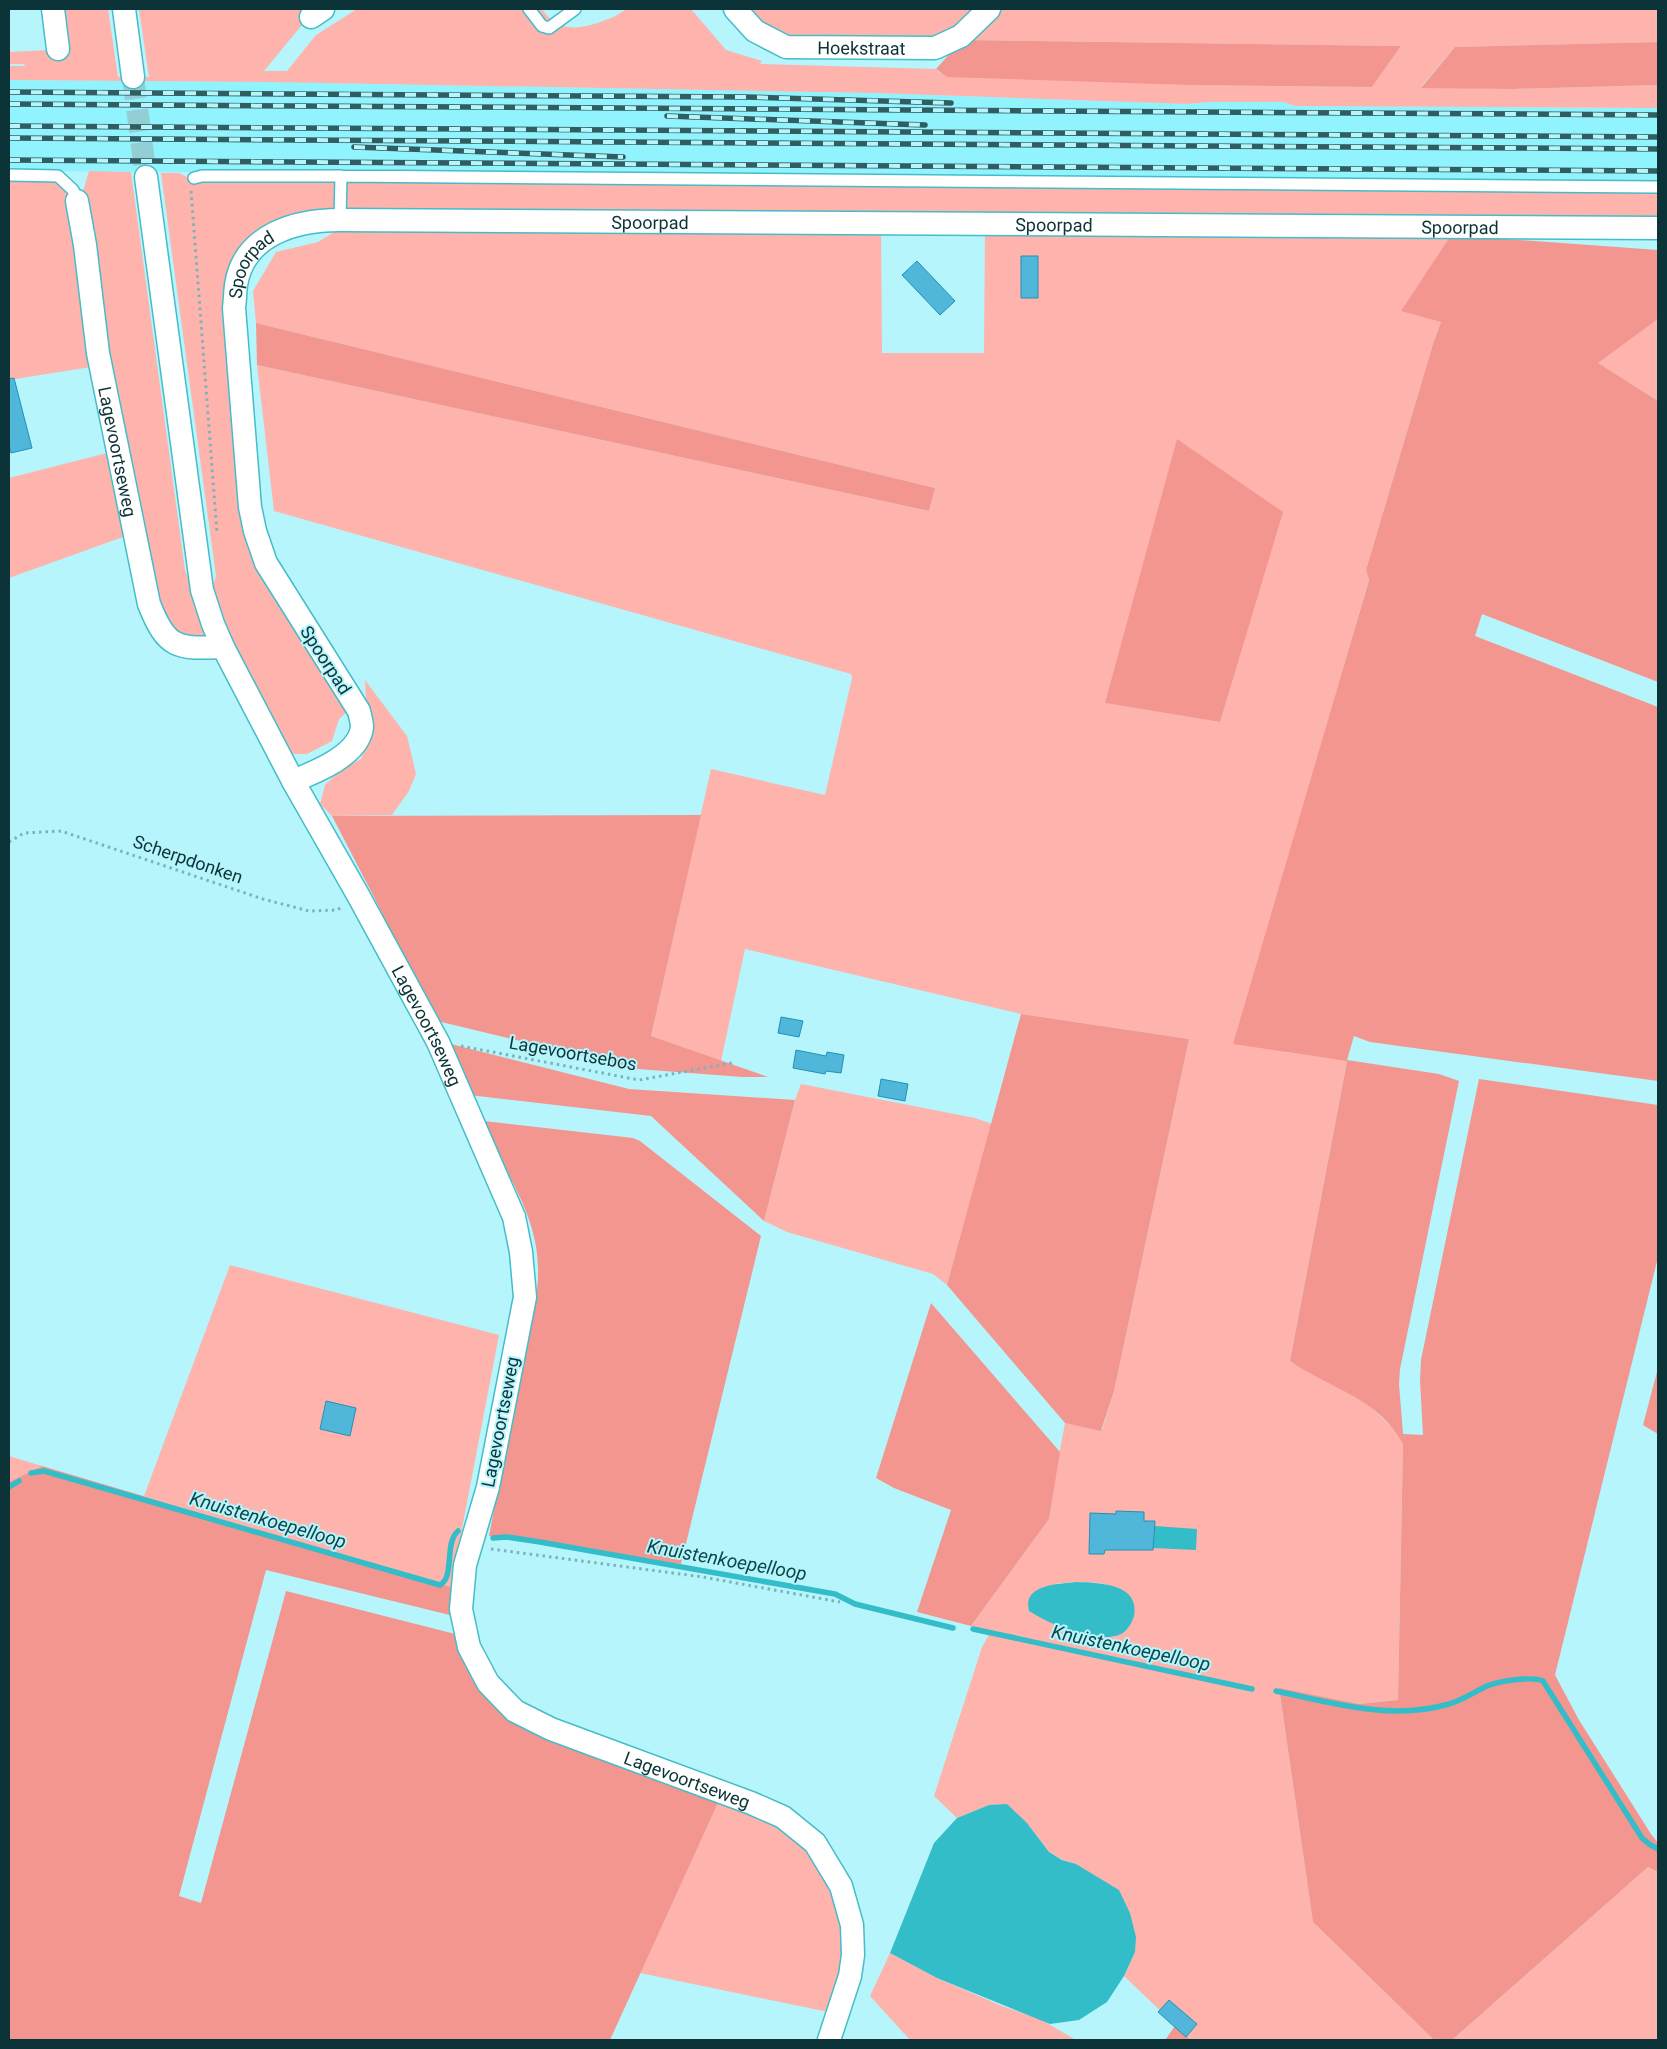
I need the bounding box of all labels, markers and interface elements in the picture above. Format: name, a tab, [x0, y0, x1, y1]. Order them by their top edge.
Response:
street label: Hoekstraat	[817, 37, 906, 58]
street label: Spoorpad	[611, 211, 689, 233]
street label: Spoorpad	[1015, 214, 1093, 235]
street label: Spoorpad	[1421, 216, 1499, 238]
street label: Spoorpad	[224, 226, 277, 299]
street label: Lagevoortseweg	[95, 384, 142, 519]
street label: Spoorpad	[296, 622, 356, 698]
street label: Scherpdonken	[130, 830, 246, 888]
street label: Lagevoortseweg	[388, 962, 466, 1089]
street label: Lagevoortsebos	[508, 1031, 638, 1075]
street label: Lagevoortseweg	[477, 1355, 523, 1489]
water label: Knuistenkoepelloop	[187, 1487, 349, 1553]
water label: Knuistenkoepelloop	[645, 1535, 809, 1585]
water label: Knuistenkoepelloop	[1050, 1620, 1212, 1676]
street label: Lagevoortseweg	[621, 1747, 753, 1812]

